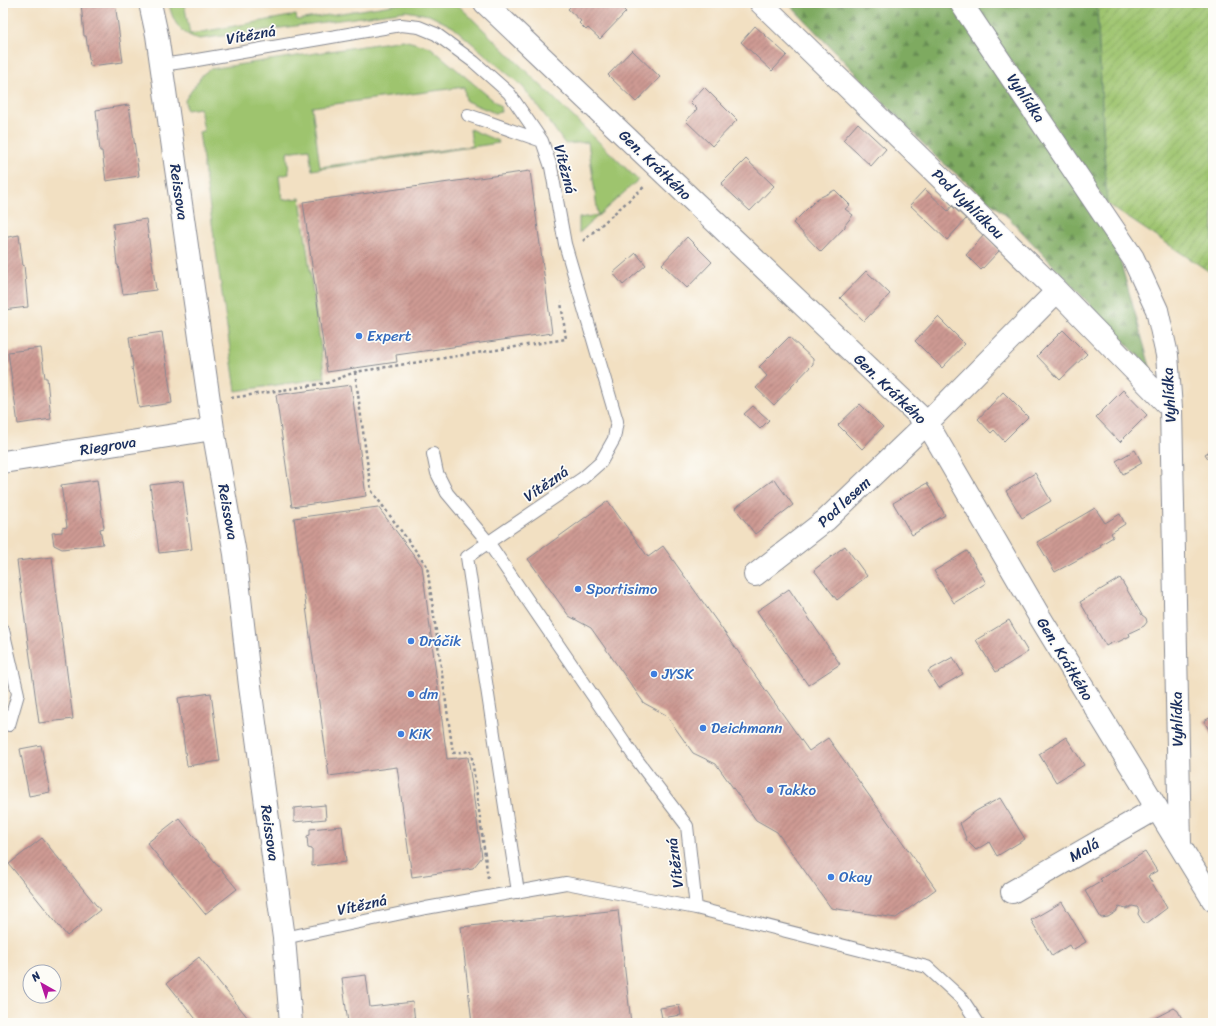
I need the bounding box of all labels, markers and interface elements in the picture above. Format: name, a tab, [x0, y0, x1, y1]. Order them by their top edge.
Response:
street label: Vítězná	[224, 18, 278, 52]
street label: Vyhlídka	[1000, 68, 1052, 128]
street label: Gen. Krátkého	[612, 123, 698, 207]
street label: Vítězná	[546, 142, 584, 197]
street label: Reissova	[162, 162, 196, 222]
street label: Pod Vyhlídkou	[926, 162, 1010, 246]
place label: Expert	[367, 323, 412, 349]
marker: Expert	[354, 331, 364, 341]
street label: Gen. Krátkého	[847, 347, 933, 431]
street label: Vyhlídka	[1155, 366, 1183, 423]
street label: Riegrova	[78, 429, 138, 463]
street label: Vítězná	[518, 459, 574, 509]
street label: Pod lesem	[811, 470, 877, 534]
street label: Reissova	[210, 482, 246, 543]
place label: Sportisimo	[586, 576, 658, 602]
marker: Sportisimo	[573, 584, 583, 594]
street label: Gen. Krátkého	[1030, 612, 1100, 706]
place label: Dráčik	[419, 628, 461, 654]
marker: Dráčik	[406, 636, 416, 646]
place label: JYSK	[661, 661, 694, 687]
marker: JYSK	[649, 669, 659, 679]
place label: dm	[419, 681, 438, 707]
marker: dm	[406, 689, 416, 699]
street label: Vyhlídka	[1164, 691, 1190, 747]
place label: Deichmann	[711, 715, 782, 741]
place label: KiK	[409, 721, 432, 747]
marker: Deichmann	[698, 723, 708, 733]
marker: KiK	[396, 729, 406, 739]
place label: Takko	[778, 777, 816, 803]
marker: Takko	[765, 785, 775, 795]
street label: Reissova	[253, 803, 287, 863]
street label: Malá	[1064, 831, 1105, 869]
street label: Vítězná	[659, 836, 691, 889]
place label: Okay	[839, 864, 872, 890]
marker: Okay	[826, 872, 836, 882]
street label: Vítězná	[335, 887, 390, 923]
north arrow	[22, 964, 62, 1004]
text: N	[26, 967, 45, 987]

